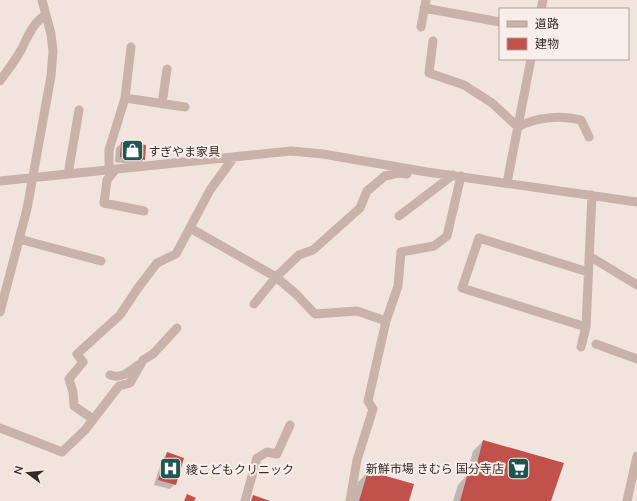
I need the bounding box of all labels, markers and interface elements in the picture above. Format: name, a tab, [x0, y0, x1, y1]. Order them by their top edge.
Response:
legend	[499, 8, 629, 60]
text: 道路	[535, 16, 559, 31]
text: 建物	[535, 36, 559, 51]
shop icon: すぎやま家具	[120, 138, 146, 164]
place label: すぎやま家具	[148, 144, 220, 159]
north arrow	[8, 453, 48, 493]
supermarket icon: 新鮮市場 きむら 国分寺店	[506, 455, 532, 481]
hospital icon: 綾こどもクリニック	[158, 456, 184, 482]
place label: 新鮮市場 きむら 国分寺店	[366, 461, 504, 476]
place label: 綾こどもクリニック	[186, 462, 294, 477]
text: N	[11, 464, 26, 476]

